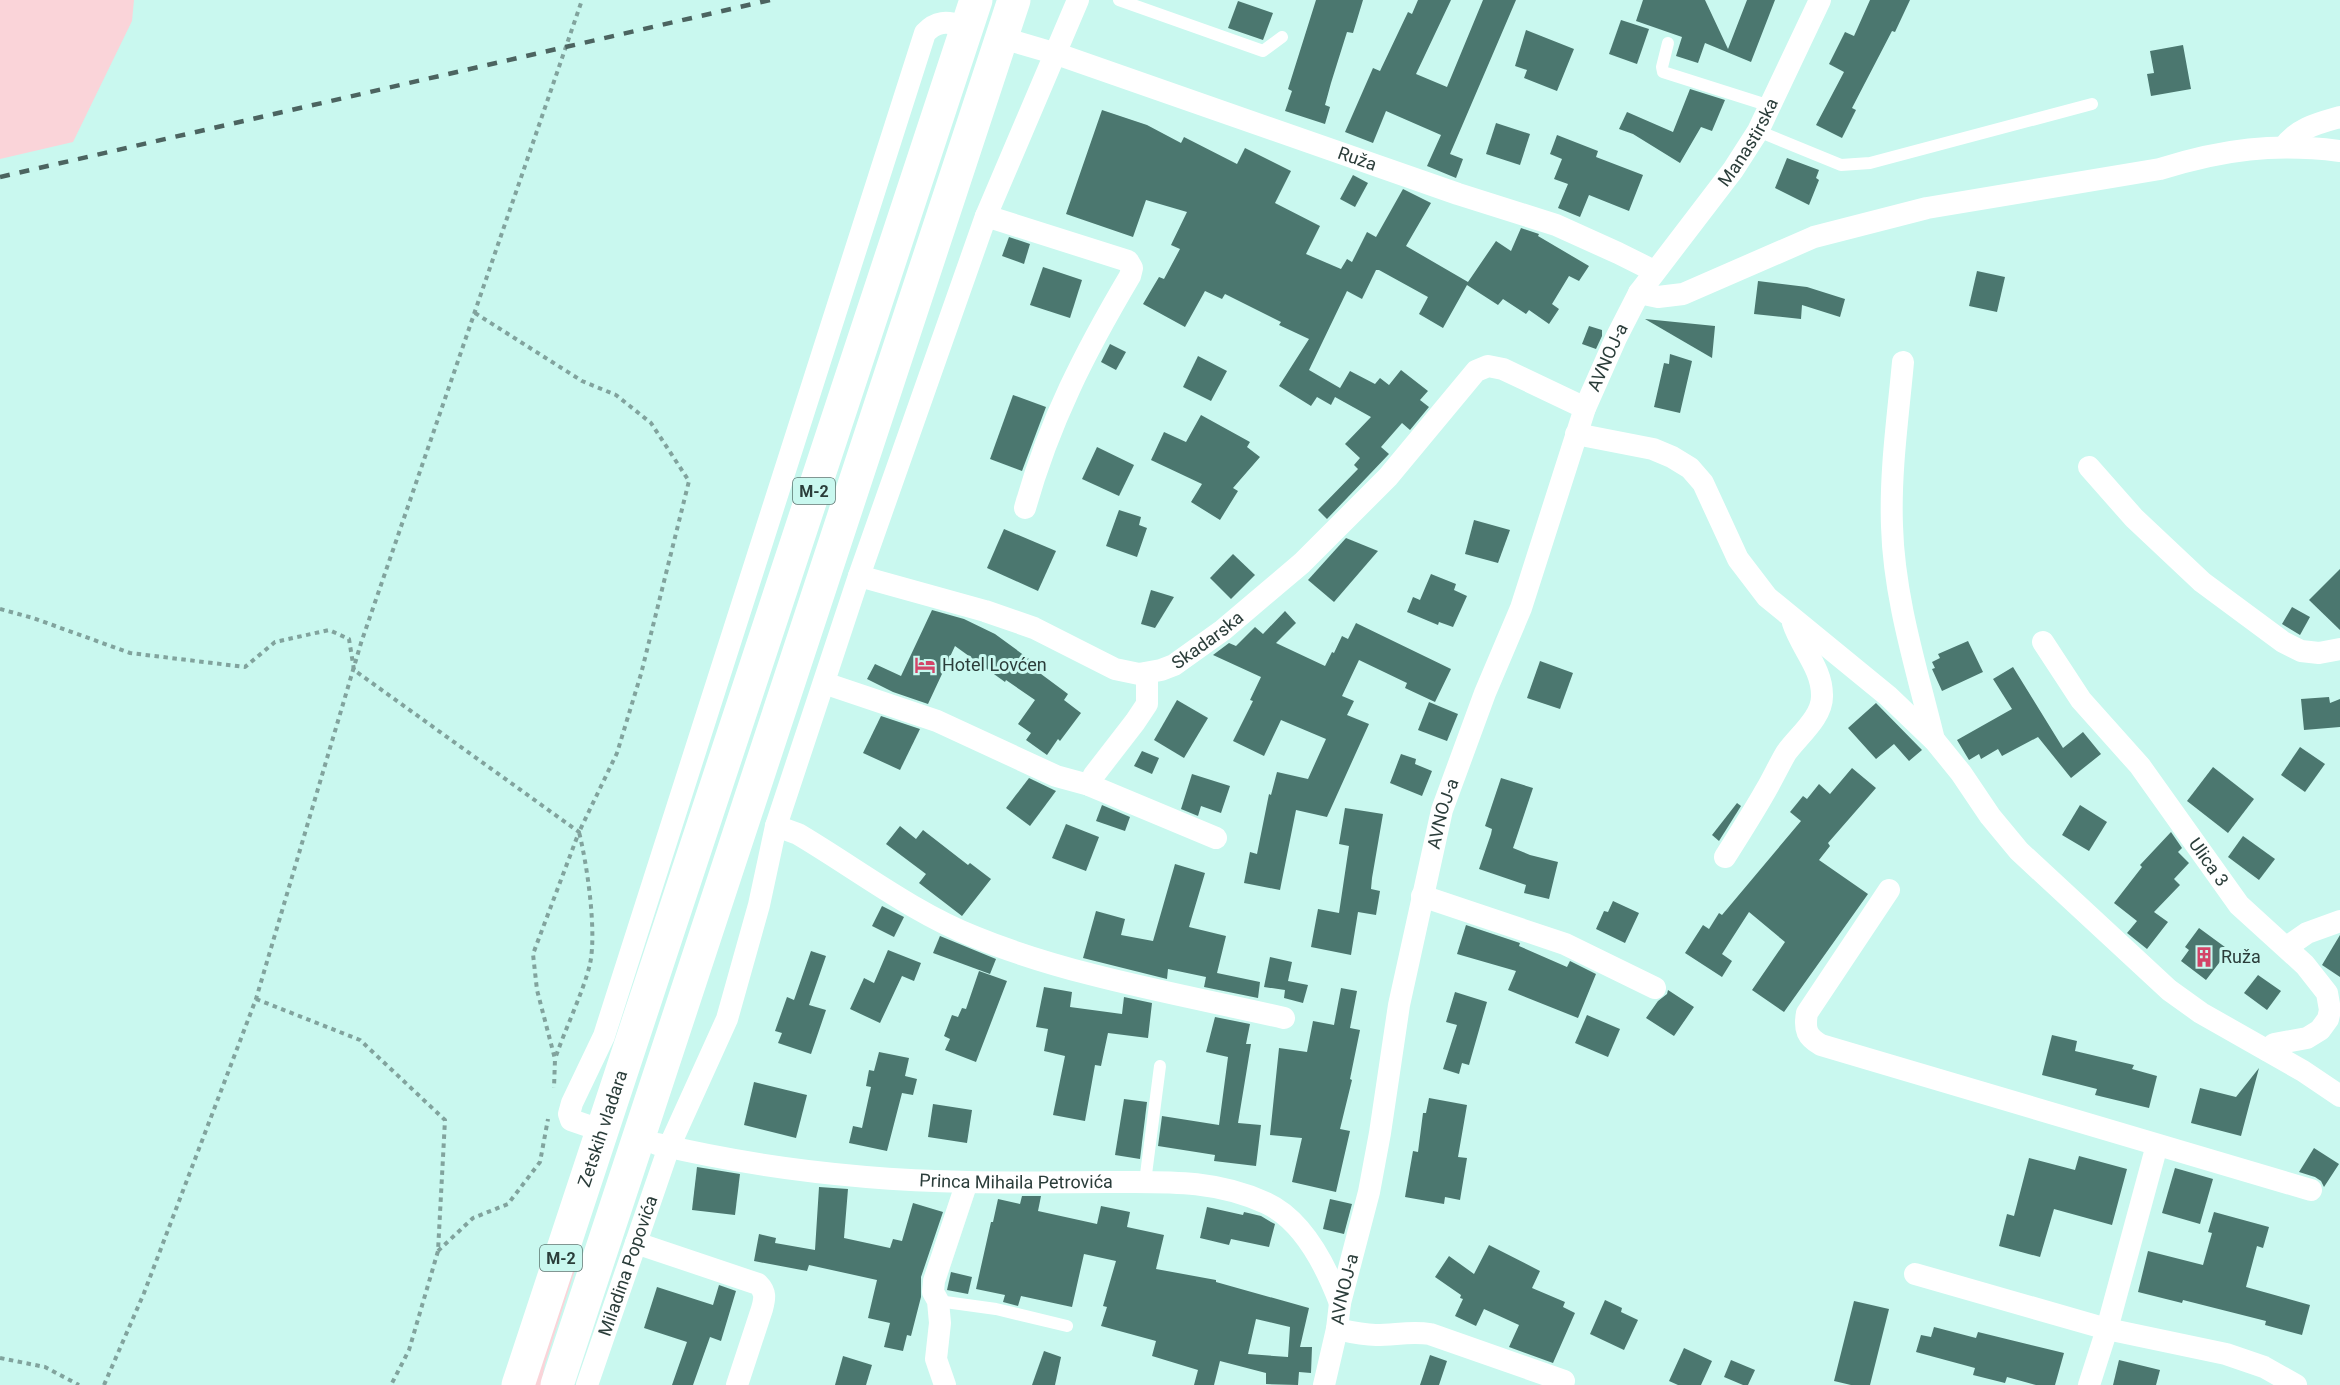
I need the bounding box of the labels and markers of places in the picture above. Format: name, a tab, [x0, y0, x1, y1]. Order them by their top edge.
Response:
hotel icon: Hotel Lovćen	[913, 653, 937, 677]
place label: Hotel Lovćen	[942, 654, 1047, 675]
building icon: Ruža	[2192, 945, 2216, 969]
place label: Ruža	[2221, 946, 2261, 967]

